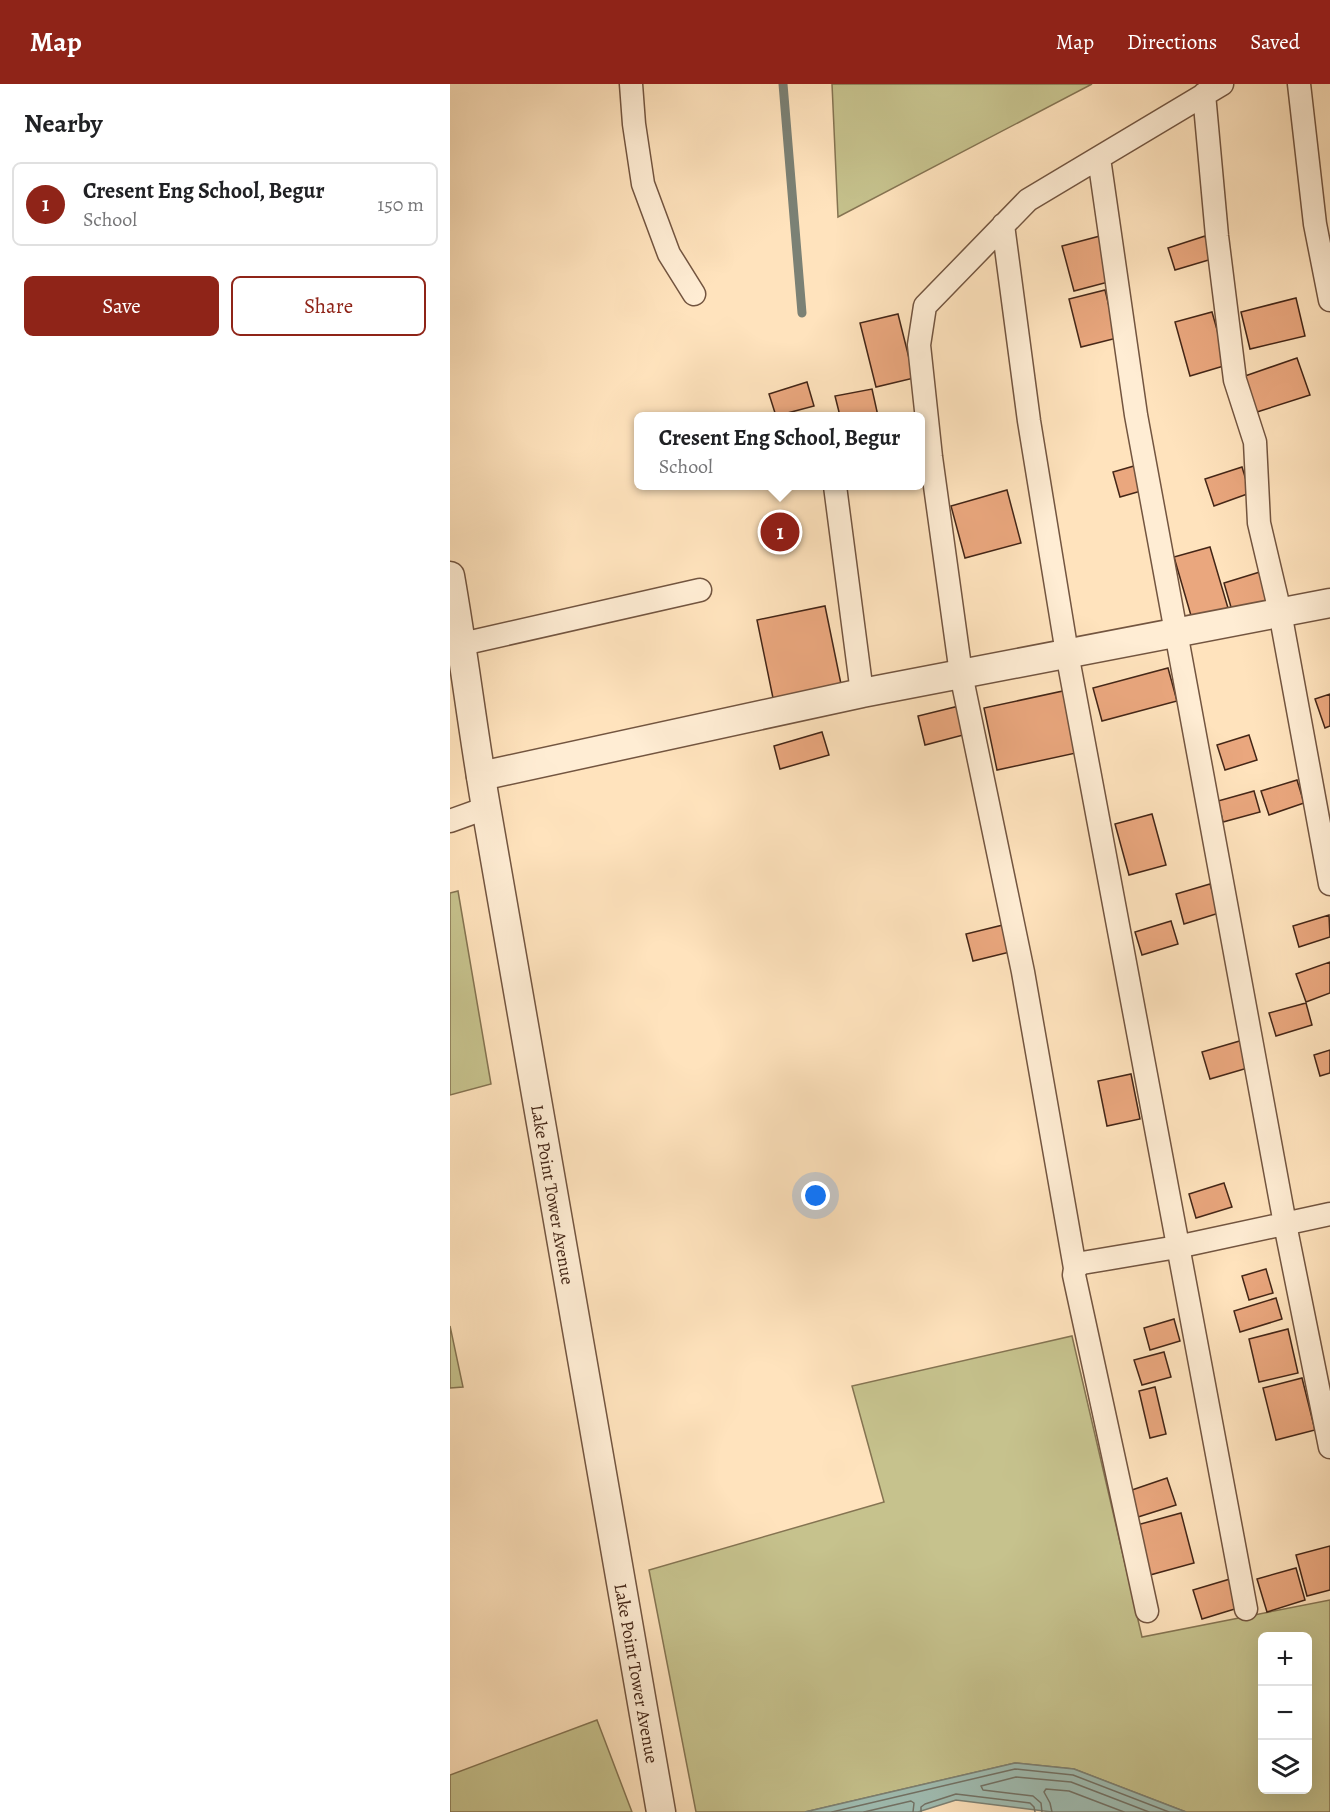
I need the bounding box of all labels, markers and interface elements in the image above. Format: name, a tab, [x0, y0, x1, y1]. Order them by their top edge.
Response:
text: Map	[30, 23, 82, 61]
text: Map	[1056, 28, 1094, 56]
text: Directions	[1127, 28, 1217, 56]
text: Saved	[1250, 28, 1300, 56]
text: Nearby	[24, 106, 103, 141]
text: Cresent Eng School, Begur	[83, 176, 324, 206]
text: 1	[42, 191, 49, 218]
text: 150 m	[377, 191, 424, 218]
text: School	[83, 206, 137, 233]
button: Save	[24, 276, 219, 336]
button: Share	[231, 276, 426, 336]
popup	[634, 412, 925, 490]
text: Cresent Eng School, Begur	[659, 423, 900, 453]
text: School	[659, 453, 713, 480]
pin: 1	[760, 510, 800, 554]
street label: Lake Point Tower Avenue	[525, 1103, 580, 1286]
your location	[801, 1181, 830, 1210]
street label: Lake Point Tower Avenue	[608, 1581, 664, 1765]
map controls	[1258, 1632, 1312, 1794]
button: +	[1258, 1632, 1312, 1686]
button: −	[1258, 1686, 1312, 1740]
button: layers	[1258, 1740, 1312, 1794]

